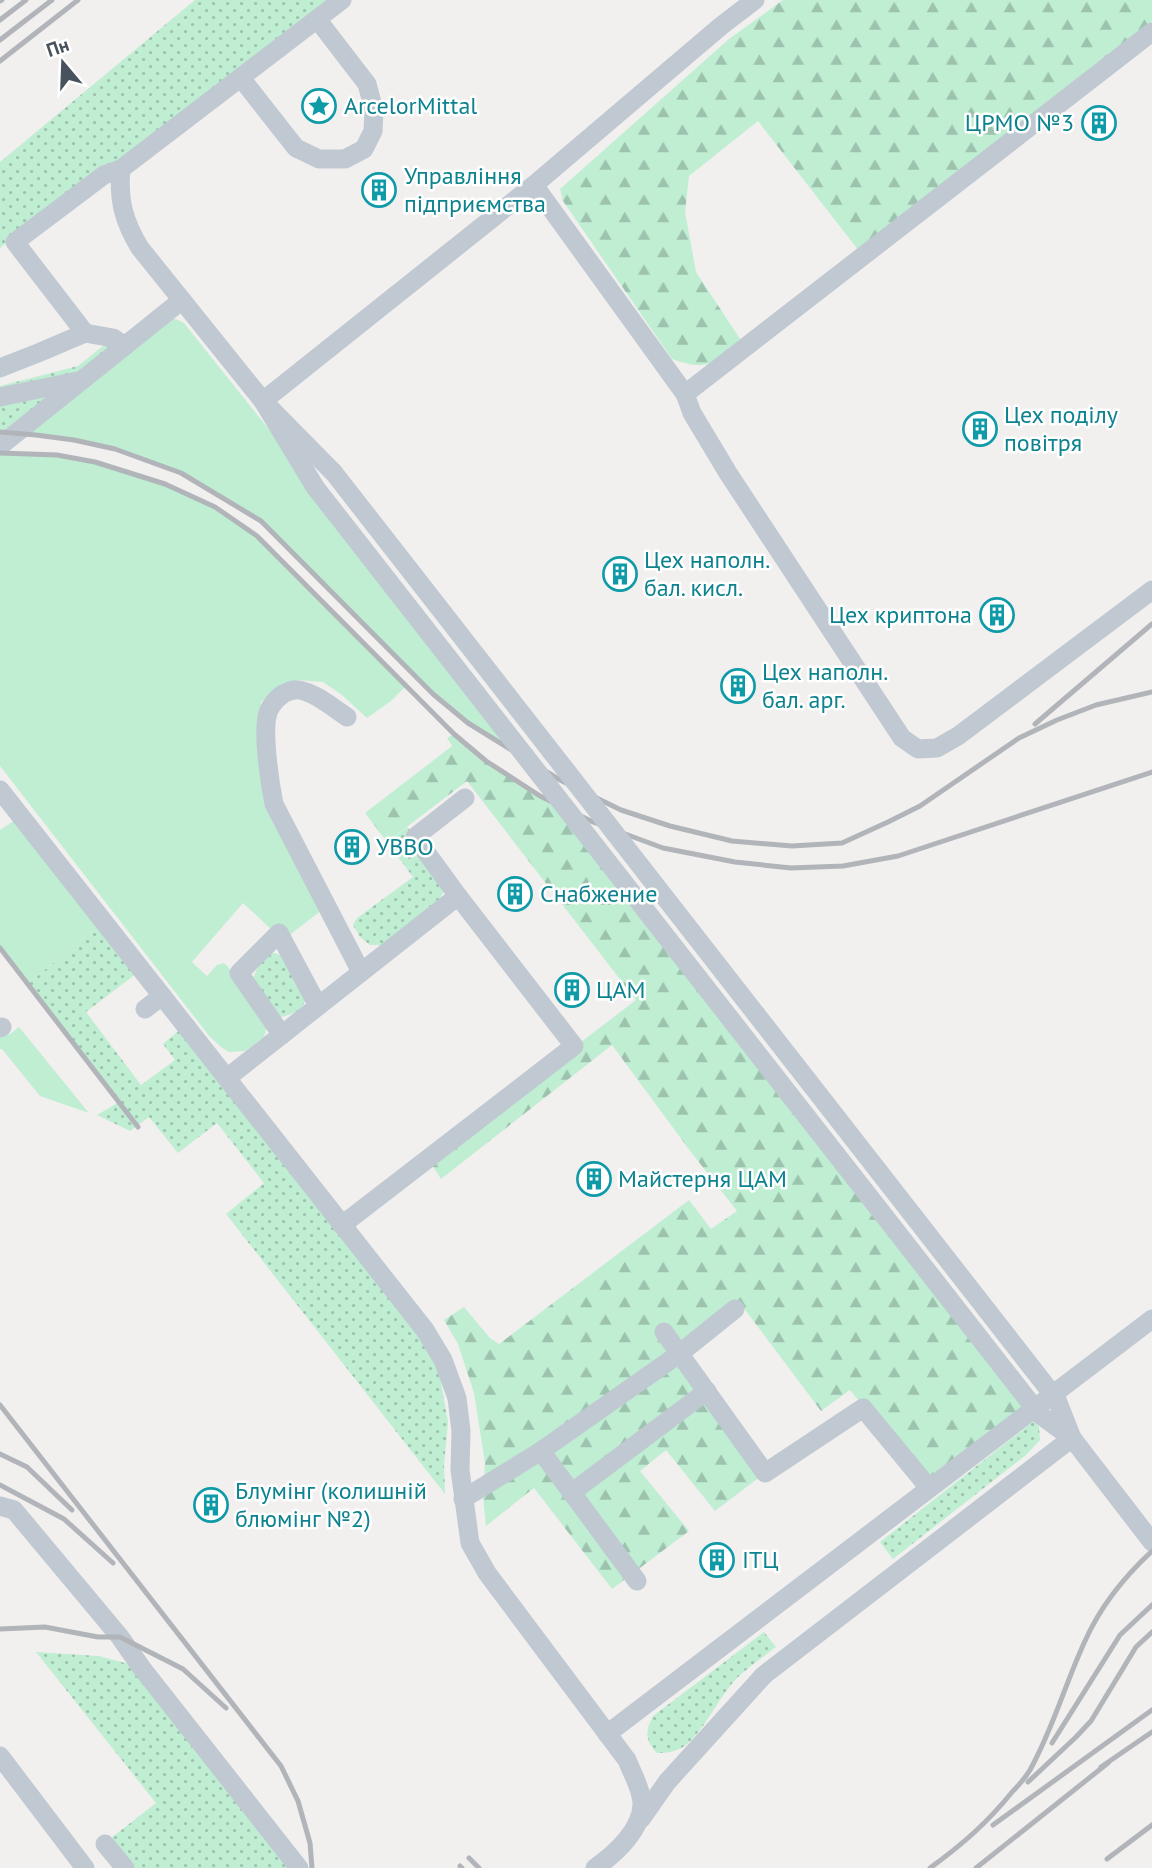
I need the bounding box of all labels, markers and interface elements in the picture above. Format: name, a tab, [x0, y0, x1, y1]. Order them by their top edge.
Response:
north arrow	[28, 28, 98, 98]
text: Пн	[43, 32, 72, 62]
place icon: ArcelorMittal	[300, 87, 338, 125]
place label: ArcelorMittal	[344, 90, 477, 121]
building icon: ЦРМО №3	[1080, 104, 1118, 142]
place label: ЦРМО №3	[965, 107, 1074, 138]
place label: Управління підприємства	[404, 160, 546, 219]
building icon: Управління підприємства	[360, 171, 398, 209]
place label: Цех поділу повітря	[1004, 399, 1118, 458]
building icon: Цех поділу повітря	[961, 410, 999, 448]
place label: Цех наполн. бал. кисл.	[644, 544, 770, 603]
building icon: Цех наполн. бал. кисл.	[601, 555, 639, 593]
building icon: Цех криптона	[978, 596, 1016, 634]
place label: Цех криптона	[829, 599, 972, 630]
place label: Цех наполн. бал. арг.	[762, 656, 888, 715]
building icon: Цех наполн. бал. арг.	[719, 667, 757, 705]
building icon: УВВО	[333, 828, 371, 866]
place label: УВВО	[376, 831, 434, 862]
building icon: Снабжение	[496, 875, 534, 913]
place label: Снабжение	[540, 878, 657, 909]
building icon: ЦАМ	[553, 971, 591, 1009]
place label: ЦАМ	[596, 974, 646, 1005]
building icon: Майстерня ЦАМ	[575, 1160, 613, 1198]
place label: Майстерня ЦАМ	[618, 1163, 787, 1194]
place label: Блумінг (колишній блюмінг №2)	[235, 1475, 427, 1534]
building icon: Блумінг (колишній блюмінг №2)	[192, 1486, 230, 1524]
building icon: ІТЦ	[698, 1541, 736, 1579]
place label: ІТЦ	[742, 1544, 779, 1575]

